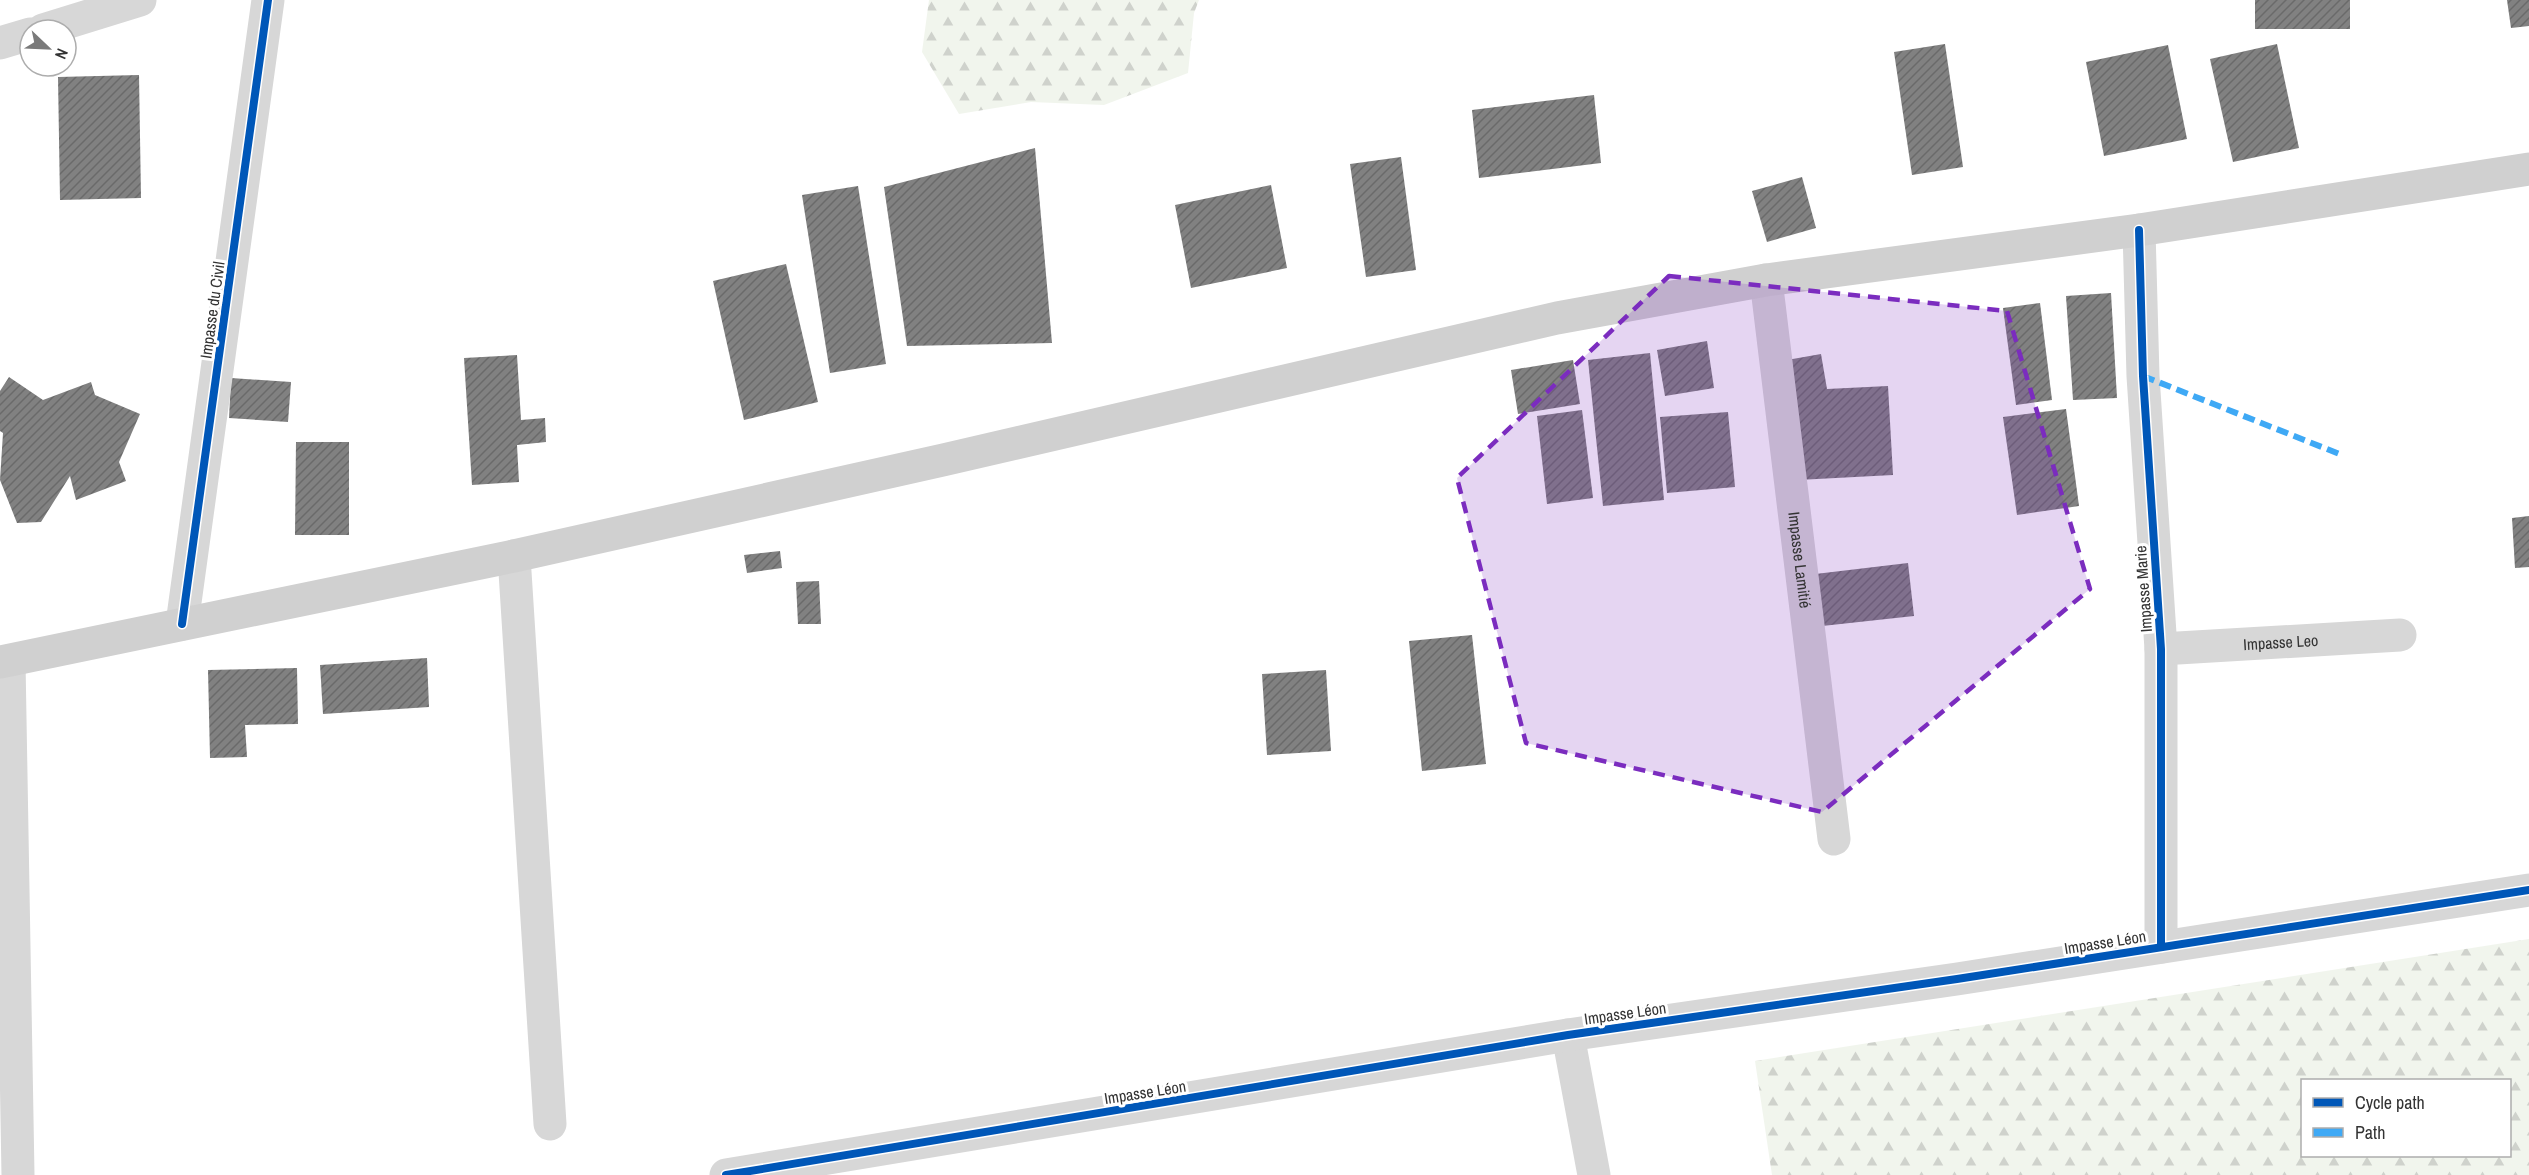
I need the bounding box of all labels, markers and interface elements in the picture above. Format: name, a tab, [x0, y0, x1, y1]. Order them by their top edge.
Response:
north arrow	[18, 18, 78, 78]
text: N	[50, 45, 74, 63]
street label: Impasse du Civil	[194, 260, 230, 360]
street label: Impasse Lamitié	[1783, 510, 1817, 609]
street label: Impasse Marie	[2129, 545, 2157, 633]
street label: Impasse Leo	[2243, 629, 2319, 655]
street label: Impasse Léon	[2063, 925, 2147, 959]
street label: Impasse Léon	[1583, 996, 1667, 1030]
street label: Impasse Léon	[1103, 1075, 1187, 1109]
legend	[2301, 1079, 2511, 1157]
text: Cycle path	[2355, 1090, 2425, 1115]
text: Path	[2355, 1120, 2385, 1145]

